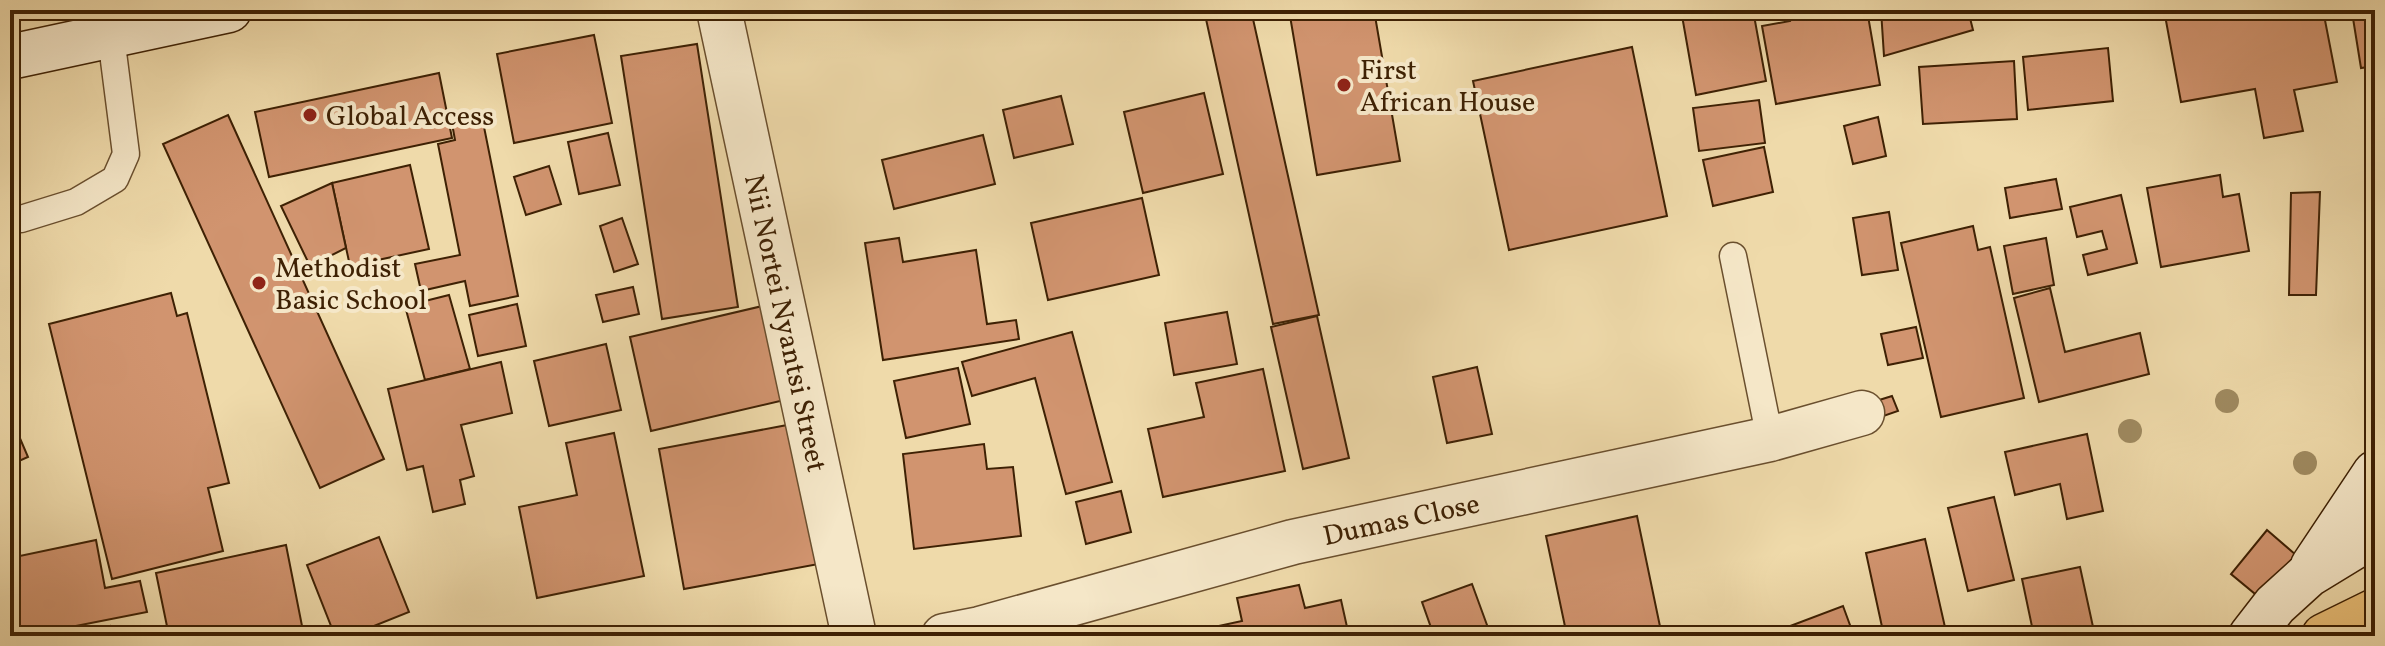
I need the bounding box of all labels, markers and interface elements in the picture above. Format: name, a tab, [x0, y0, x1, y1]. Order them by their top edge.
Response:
place label: First African House	[1360, 52, 1535, 123]
marker: First African House	[1335, 76, 1353, 94]
place label: Global Access	[326, 98, 494, 137]
marker: Global Access	[301, 106, 319, 124]
street label: Nii Nortei Nyantsi Street	[733, 171, 835, 476]
place label: Methodist Basic School	[275, 250, 427, 321]
marker: Methodist Basic School	[250, 274, 268, 292]
street label: Dumas Close	[1319, 485, 1484, 557]

